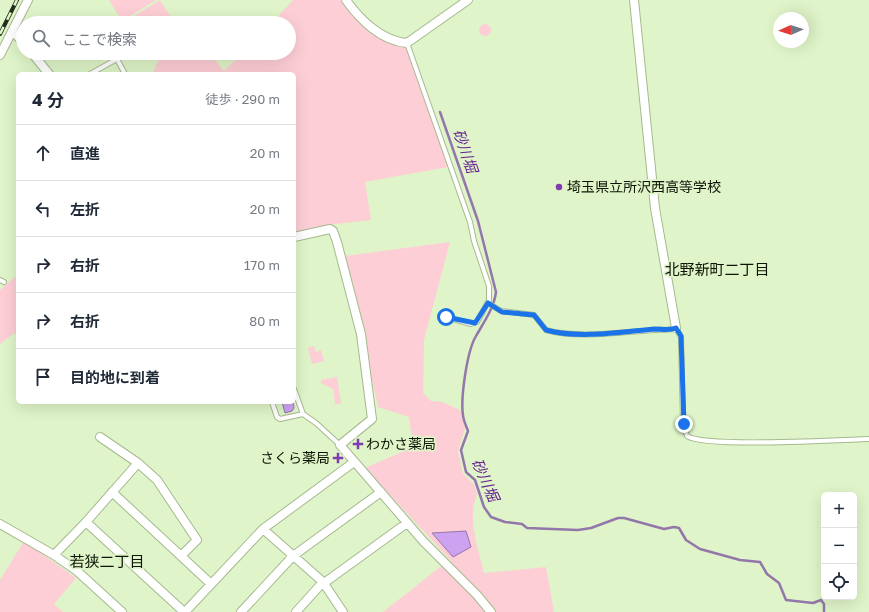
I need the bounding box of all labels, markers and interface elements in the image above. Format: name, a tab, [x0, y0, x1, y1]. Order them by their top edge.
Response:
north arrow	[773, 12, 809, 48]
search box	[16, 16, 296, 60]
icon: search	[30, 27, 52, 49]
text: ここで検索	[62, 30, 137, 48]
text: 4 分	[32, 89, 64, 110]
text: 徒歩 · 290 m	[205, 91, 280, 107]
water label: 砂川堀	[450, 126, 482, 177]
icon: ahead	[32, 142, 54, 164]
text: 直進	[70, 144, 100, 162]
text: 20 m	[250, 145, 280, 161]
place label: 埼玉県立所沢西高等学校	[567, 178, 721, 195]
marker: 埼玉県立所沢西高等学校	[554, 182, 564, 192]
icon: left	[32, 198, 54, 220]
text: 左折	[70, 200, 100, 218]
text: 20 m	[250, 201, 280, 217]
icon: right	[32, 254, 54, 276]
text: 右折	[70, 256, 100, 274]
text: 170 m	[244, 257, 280, 273]
district label: 北野新町二丁目	[664, 260, 770, 278]
route start	[437, 308, 455, 326]
icon: right	[32, 310, 54, 332]
text: 右折	[70, 312, 100, 330]
text: 80 m	[249, 313, 280, 329]
icon: arrive	[32, 366, 54, 388]
text: 目的地に到着	[70, 368, 160, 386]
route end	[675, 415, 693, 433]
place label: わかさ薬局	[366, 435, 436, 452]
marker: わかさ薬局	[353, 439, 363, 449]
place label: さくら薬局	[260, 449, 330, 466]
marker: さくら薬局	[333, 453, 343, 463]
water label: 砂川堀	[469, 455, 504, 506]
map controls	[821, 492, 857, 600]
button: +	[821, 492, 857, 528]
button: −	[821, 528, 857, 564]
district label: 若狭二丁目	[69, 552, 145, 570]
button: locate	[821, 564, 857, 600]

